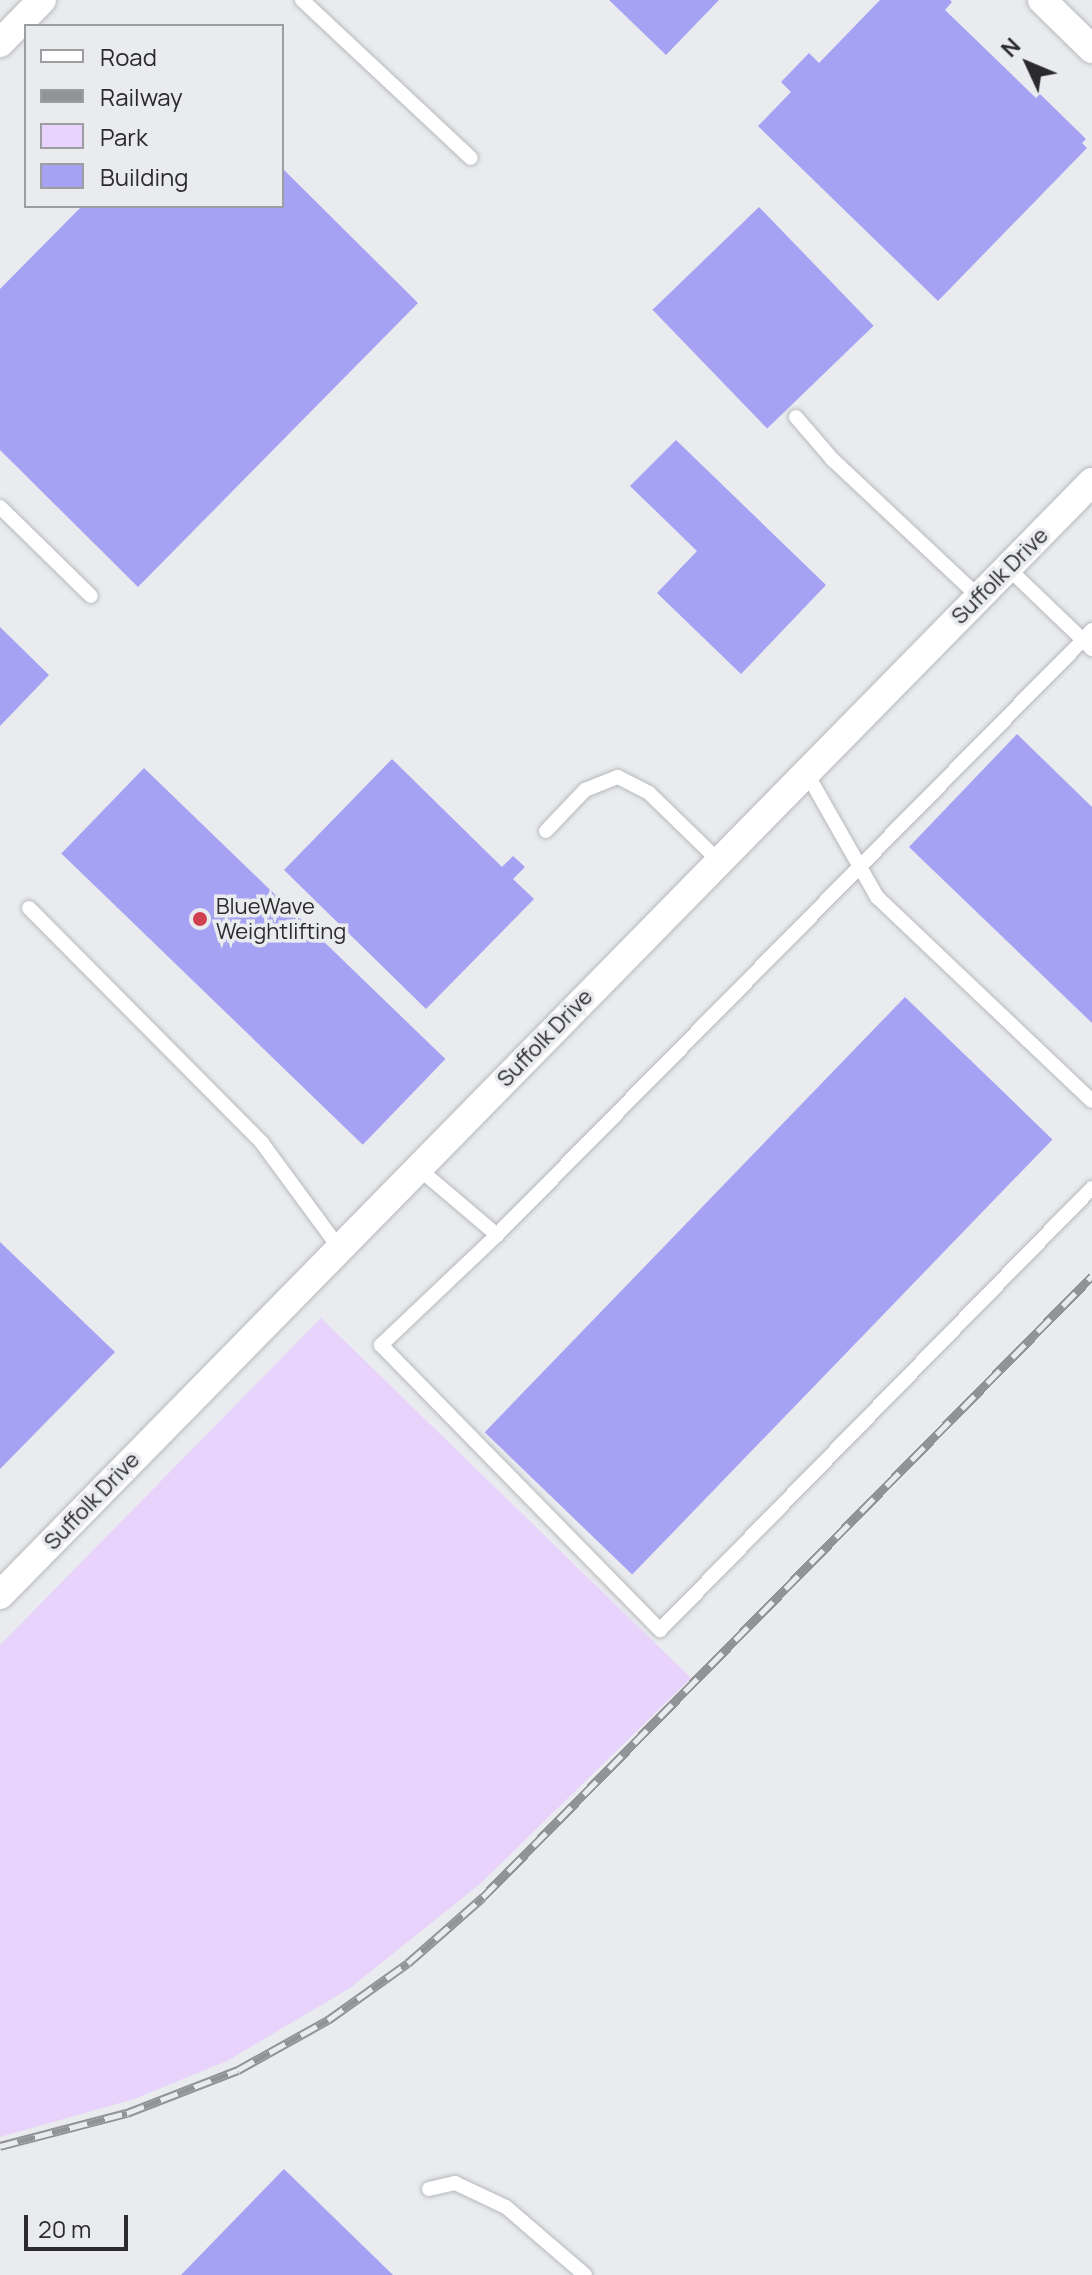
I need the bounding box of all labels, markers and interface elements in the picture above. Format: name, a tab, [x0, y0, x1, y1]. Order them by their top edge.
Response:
legend	[24, 24, 284, 208]
north arrow	[988, 24, 1068, 104]
text: N	[994, 31, 1027, 63]
text: Road	[100, 40, 157, 73]
text: Railway	[100, 80, 183, 113]
text: Park	[100, 120, 148, 153]
text: Building	[100, 160, 188, 193]
street label: Suffolk Drive	[946, 522, 1054, 630]
place label: BlueWave Weightlifting	[216, 893, 346, 944]
marker: BlueWave Weightlifting	[191, 910, 209, 928]
street label: Suffolk Drive	[492, 984, 598, 1092]
street label: Suffolk Drive	[39, 1447, 145, 1555]
scale bar	[28, 2199, 132, 2249]
text: 20 m	[38, 2212, 91, 2245]

